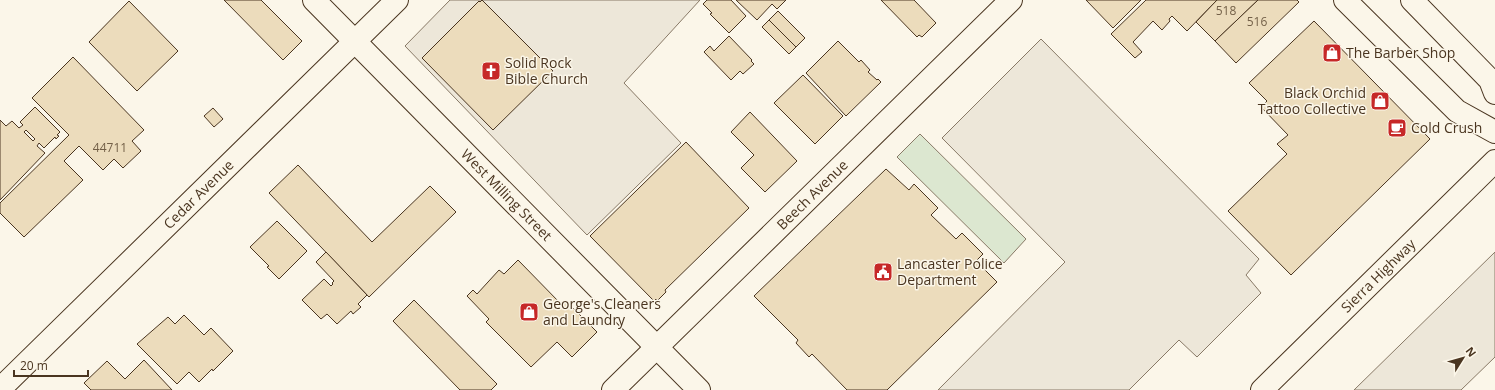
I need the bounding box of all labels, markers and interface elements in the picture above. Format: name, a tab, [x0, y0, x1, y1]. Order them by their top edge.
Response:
house number: 518	[1216, 2, 1236, 19]
house number: 516	[1247, 13, 1267, 30]
shop icon: The Barber Shop	[1321, 42, 1343, 64]
place label: The Barber Shop	[1346, 43, 1455, 62]
place label: Solid Rock Bible Church	[505, 53, 588, 88]
church icon: Solid Rock Bible Church	[480, 60, 502, 82]
place label: Black Orchid Tattoo Collective	[1258, 83, 1366, 118]
shop icon: Black Orchid Tattoo Collective	[1369, 90, 1391, 112]
cafe icon: Cold Crush	[1386, 117, 1408, 139]
place label: Cold Crush	[1411, 118, 1482, 137]
house number: 44711	[93, 139, 127, 156]
street label: West Milling Street	[457, 145, 556, 245]
street label: Cedar Avenue	[159, 155, 238, 233]
street label: Beech Avenue	[772, 155, 852, 234]
street label: Sierra Highway	[1336, 234, 1420, 316]
place label: Lancaster Police Department	[897, 254, 1003, 289]
public building icon: Lancaster Police Department	[872, 261, 894, 283]
place label: George's Cleaners and Laundry	[543, 294, 661, 329]
shop icon: George's Cleaners and Laundry	[518, 301, 540, 323]
north arrow	[1443, 338, 1483, 378]
text: N	[1463, 344, 1480, 360]
scale bar	[14, 352, 88, 378]
text: 20 m	[20, 357, 48, 374]

